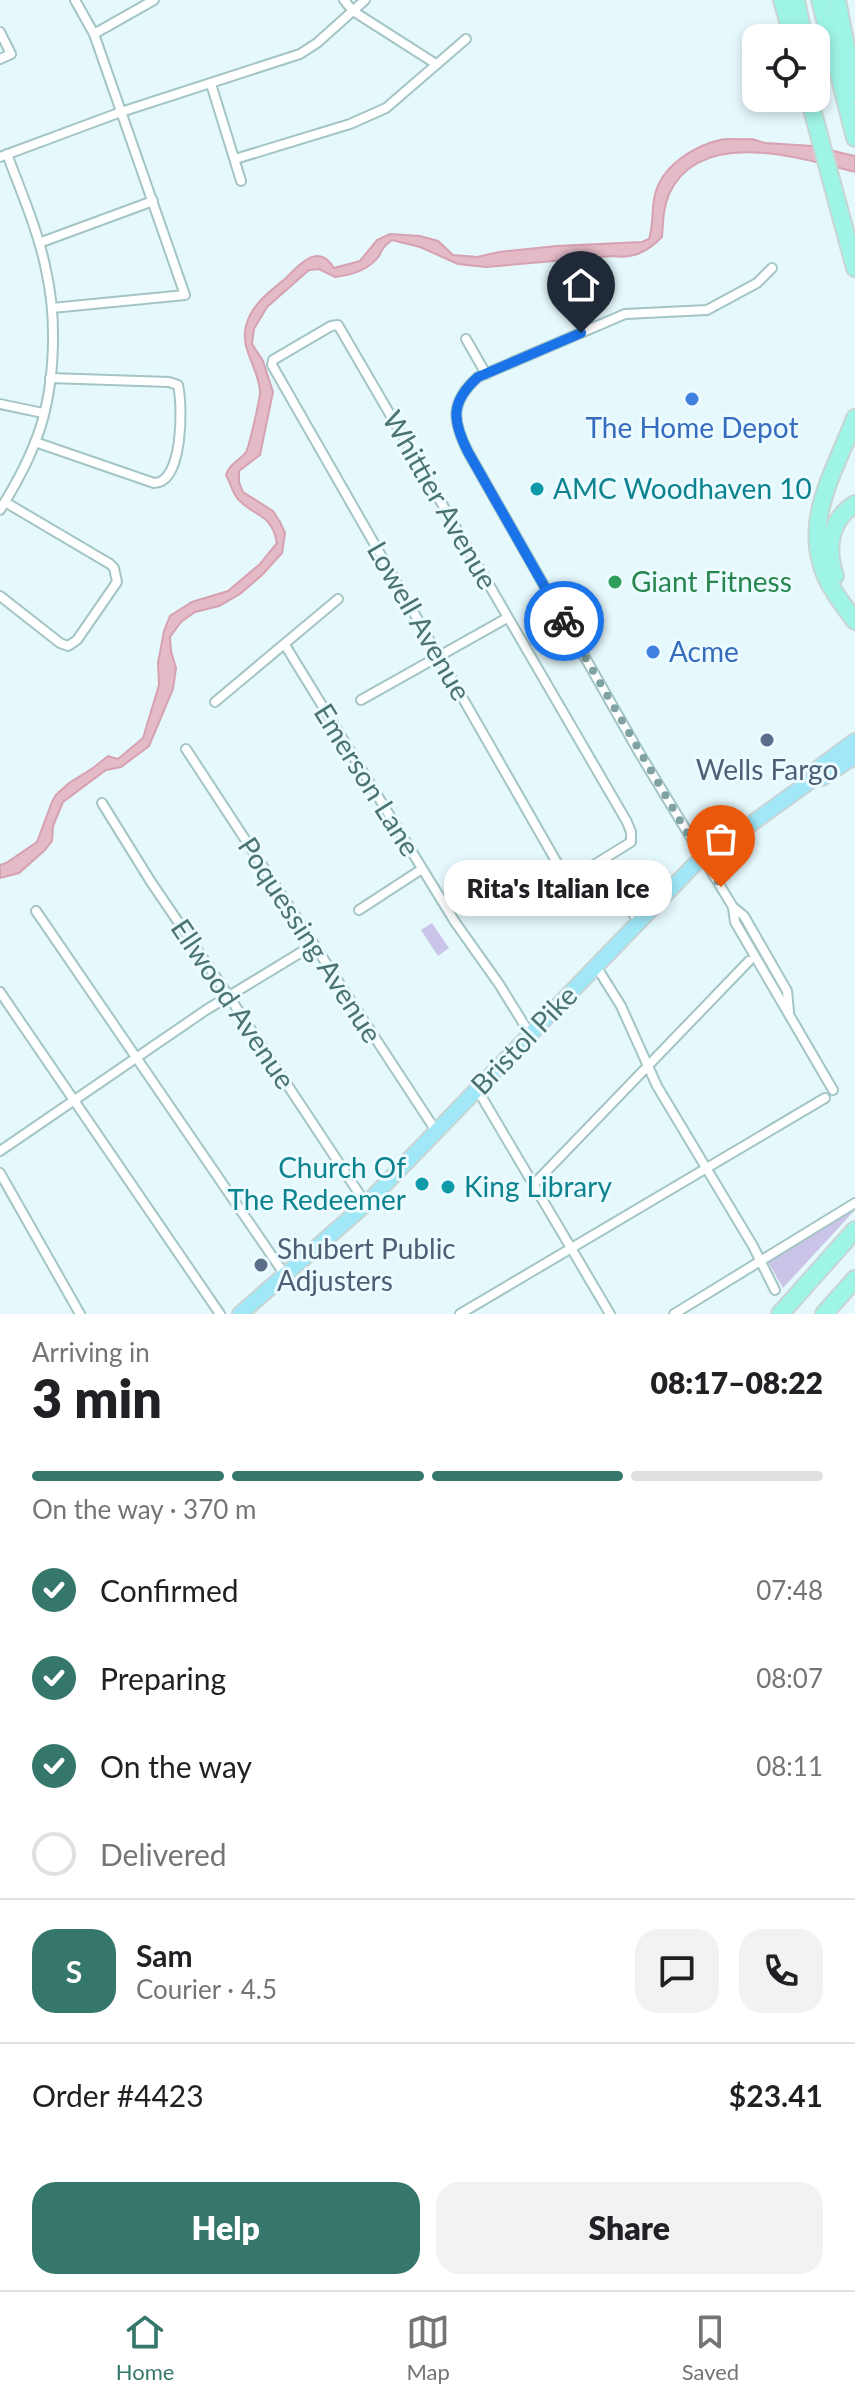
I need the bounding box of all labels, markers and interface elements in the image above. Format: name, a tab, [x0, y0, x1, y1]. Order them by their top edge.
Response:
map controls	[742, 24, 830, 112]
button: locate	[742, 24, 830, 112]
pin	[547, 251, 615, 333]
icon: home	[559, 263, 603, 307]
marker: The Home Depot	[683, 390, 701, 408]
street label: Whittier Avenue	[376, 404, 506, 595]
place label: The Home Depot	[586, 410, 798, 444]
place label: AMC Woodhaven 10	[553, 471, 812, 505]
marker: AMC Woodhaven 10	[528, 480, 546, 498]
street label: Lowell Avenue	[361, 535, 479, 706]
place label: Giant Fitness	[631, 564, 792, 598]
marker: Giant Fitness	[606, 573, 624, 591]
courier	[524, 581, 604, 661]
icon: bike	[542, 599, 586, 643]
place label: Acme	[669, 634, 739, 668]
marker: Acme	[644, 643, 662, 661]
street label: Emerson Lane	[308, 697, 428, 862]
marker: Wells Fargo	[758, 731, 776, 749]
place label: Wells Fargo	[696, 752, 838, 786]
pin	[687, 805, 755, 887]
icon: bag	[699, 817, 743, 861]
street label: Poquessing Avenue	[232, 830, 390, 1049]
callout: Rita's Italian Ice	[445, 859, 673, 915]
text: Rita's Italian Ice	[467, 872, 649, 904]
street label: Ellwood Avenue	[165, 912, 303, 1095]
street label: Bristol Pike	[463, 978, 583, 1101]
place label: Church Of The Redeemer	[227, 1150, 406, 1216]
place label: King Library	[464, 1169, 612, 1203]
marker: Church Of The Redeemer	[413, 1175, 431, 1193]
marker: King Library	[439, 1178, 457, 1196]
place label: Shubert Public Adjusters	[277, 1231, 456, 1297]
marker: Shubert Public Adjusters	[252, 1256, 270, 1274]
text: Arriving in	[32, 1336, 150, 1368]
text: 08:17–08:22	[650, 1364, 823, 1400]
text: 3 min	[32, 1367, 162, 1429]
text: On the way · 370 m	[32, 1493, 256, 1525]
icon: check	[32, 1568, 76, 1612]
text: Confirmed	[100, 1572, 239, 1608]
text: 07:48	[756, 1574, 823, 1606]
icon: check	[32, 1656, 76, 1700]
text: Preparing	[100, 1660, 226, 1696]
text: 08:07	[756, 1662, 823, 1694]
icon: check	[32, 1744, 76, 1788]
text: On the way	[100, 1748, 252, 1784]
text: 08:11	[756, 1750, 823, 1782]
text: Delivered	[100, 1836, 227, 1872]
button: chat	[635, 1929, 719, 2013]
button: phone	[739, 1929, 823, 2013]
text: Sam	[136, 1937, 193, 1973]
text: S	[66, 1953, 82, 1989]
text: Courier · 4.5	[136, 1973, 277, 2005]
text: Order #4423	[32, 2077, 204, 2113]
text: $23.41	[729, 2077, 823, 2113]
button: Help	[32, 2182, 420, 2274]
button: Share	[436, 2182, 823, 2274]
tab: Home	[116, 2310, 174, 2385]
tab: Map	[406, 2310, 450, 2385]
tab: Saved	[682, 2310, 739, 2385]

